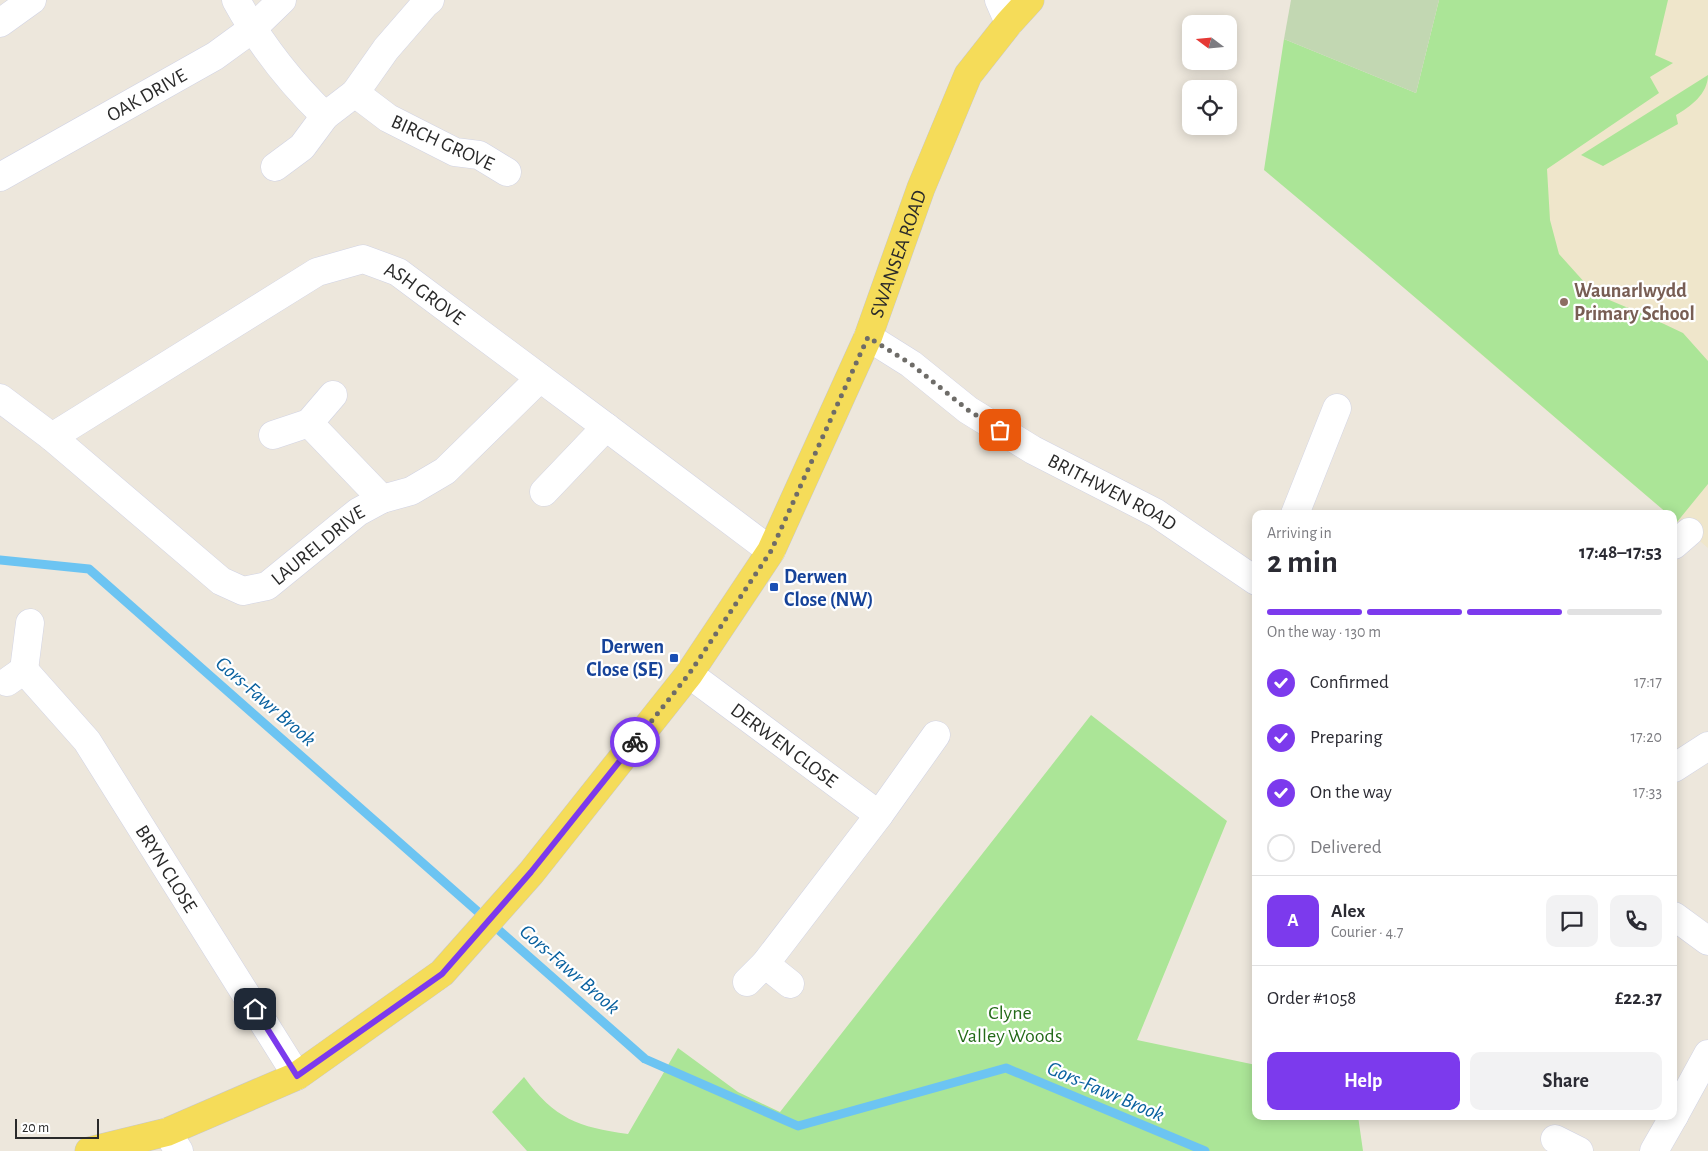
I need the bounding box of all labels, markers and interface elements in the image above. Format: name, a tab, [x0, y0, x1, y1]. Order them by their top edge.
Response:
north arrow	[1182, 15, 1238, 70]
map controls	[1182, 15, 1237, 135]
street label: OAK DRIVE	[104, 65, 191, 126]
button: locate	[1182, 80, 1237, 135]
street label: BIRCH GROVE	[388, 111, 497, 175]
street label: SWANSEA ROAD	[867, 187, 931, 320]
street label: ASH GROVE	[382, 259, 468, 329]
place label: Waunarlwydd Primary School	[1574, 281, 1695, 324]
marker: Waunarlwydd Primary School	[1558, 296, 1570, 308]
pin	[979, 409, 1021, 451]
icon: bag	[986, 416, 1014, 444]
street label: BRITHWEN ROAD	[1044, 450, 1180, 535]
street label: LAUREL DRIVE	[268, 501, 368, 589]
text: Arriving in	[1267, 525, 1332, 541]
text: 17:48–17:53	[1579, 543, 1662, 562]
text: 2 min	[1267, 546, 1338, 578]
place label: Derwen Close (NW)	[784, 567, 873, 610]
marker: Derwen Close (NW)	[768, 581, 780, 593]
text: On the way · 130 m	[1267, 624, 1381, 640]
place label: Derwen Close (SE)	[586, 637, 664, 680]
water label: Gors-Fawr Brook	[212, 652, 320, 750]
marker: Derwen Close (SE)	[668, 652, 680, 664]
icon: check	[1267, 669, 1295, 697]
text: Confirmed	[1310, 673, 1389, 692]
text: 17:17	[1634, 674, 1662, 690]
street label: DERWEN CLOSE	[727, 700, 841, 792]
courier	[610, 717, 660, 767]
icon: check	[1267, 724, 1295, 752]
icon: bike	[621, 728, 649, 756]
text: Preparing	[1310, 728, 1383, 747]
text: 17:20	[1630, 729, 1662, 745]
icon: check	[1267, 779, 1295, 807]
text: On the way	[1310, 783, 1392, 802]
text: 17:33	[1633, 784, 1662, 800]
street label: BRYN CLOSE	[131, 822, 201, 916]
text: Delivered	[1310, 838, 1382, 857]
button: chat	[1546, 895, 1598, 947]
button: phone	[1610, 895, 1662, 947]
text: Alex	[1331, 902, 1365, 921]
text: A	[1287, 911, 1299, 930]
water label: Gors-Fawr Brook	[516, 920, 624, 1018]
text: Courier · 4.7	[1331, 924, 1403, 940]
pin	[234, 988, 276, 1030]
text: Order #1058	[1267, 989, 1356, 1008]
text: £22.37	[1615, 989, 1662, 1008]
icon: home	[241, 995, 269, 1023]
park label: Clyne Valley Woods	[958, 1003, 1062, 1046]
button: Help	[1267, 1052, 1460, 1110]
button: Share	[1470, 1052, 1662, 1110]
water label: Gors-Fawr Brook	[1044, 1057, 1168, 1126]
scale bar	[15, 1116, 99, 1139]
text: 20 m	[22, 1121, 49, 1135]

